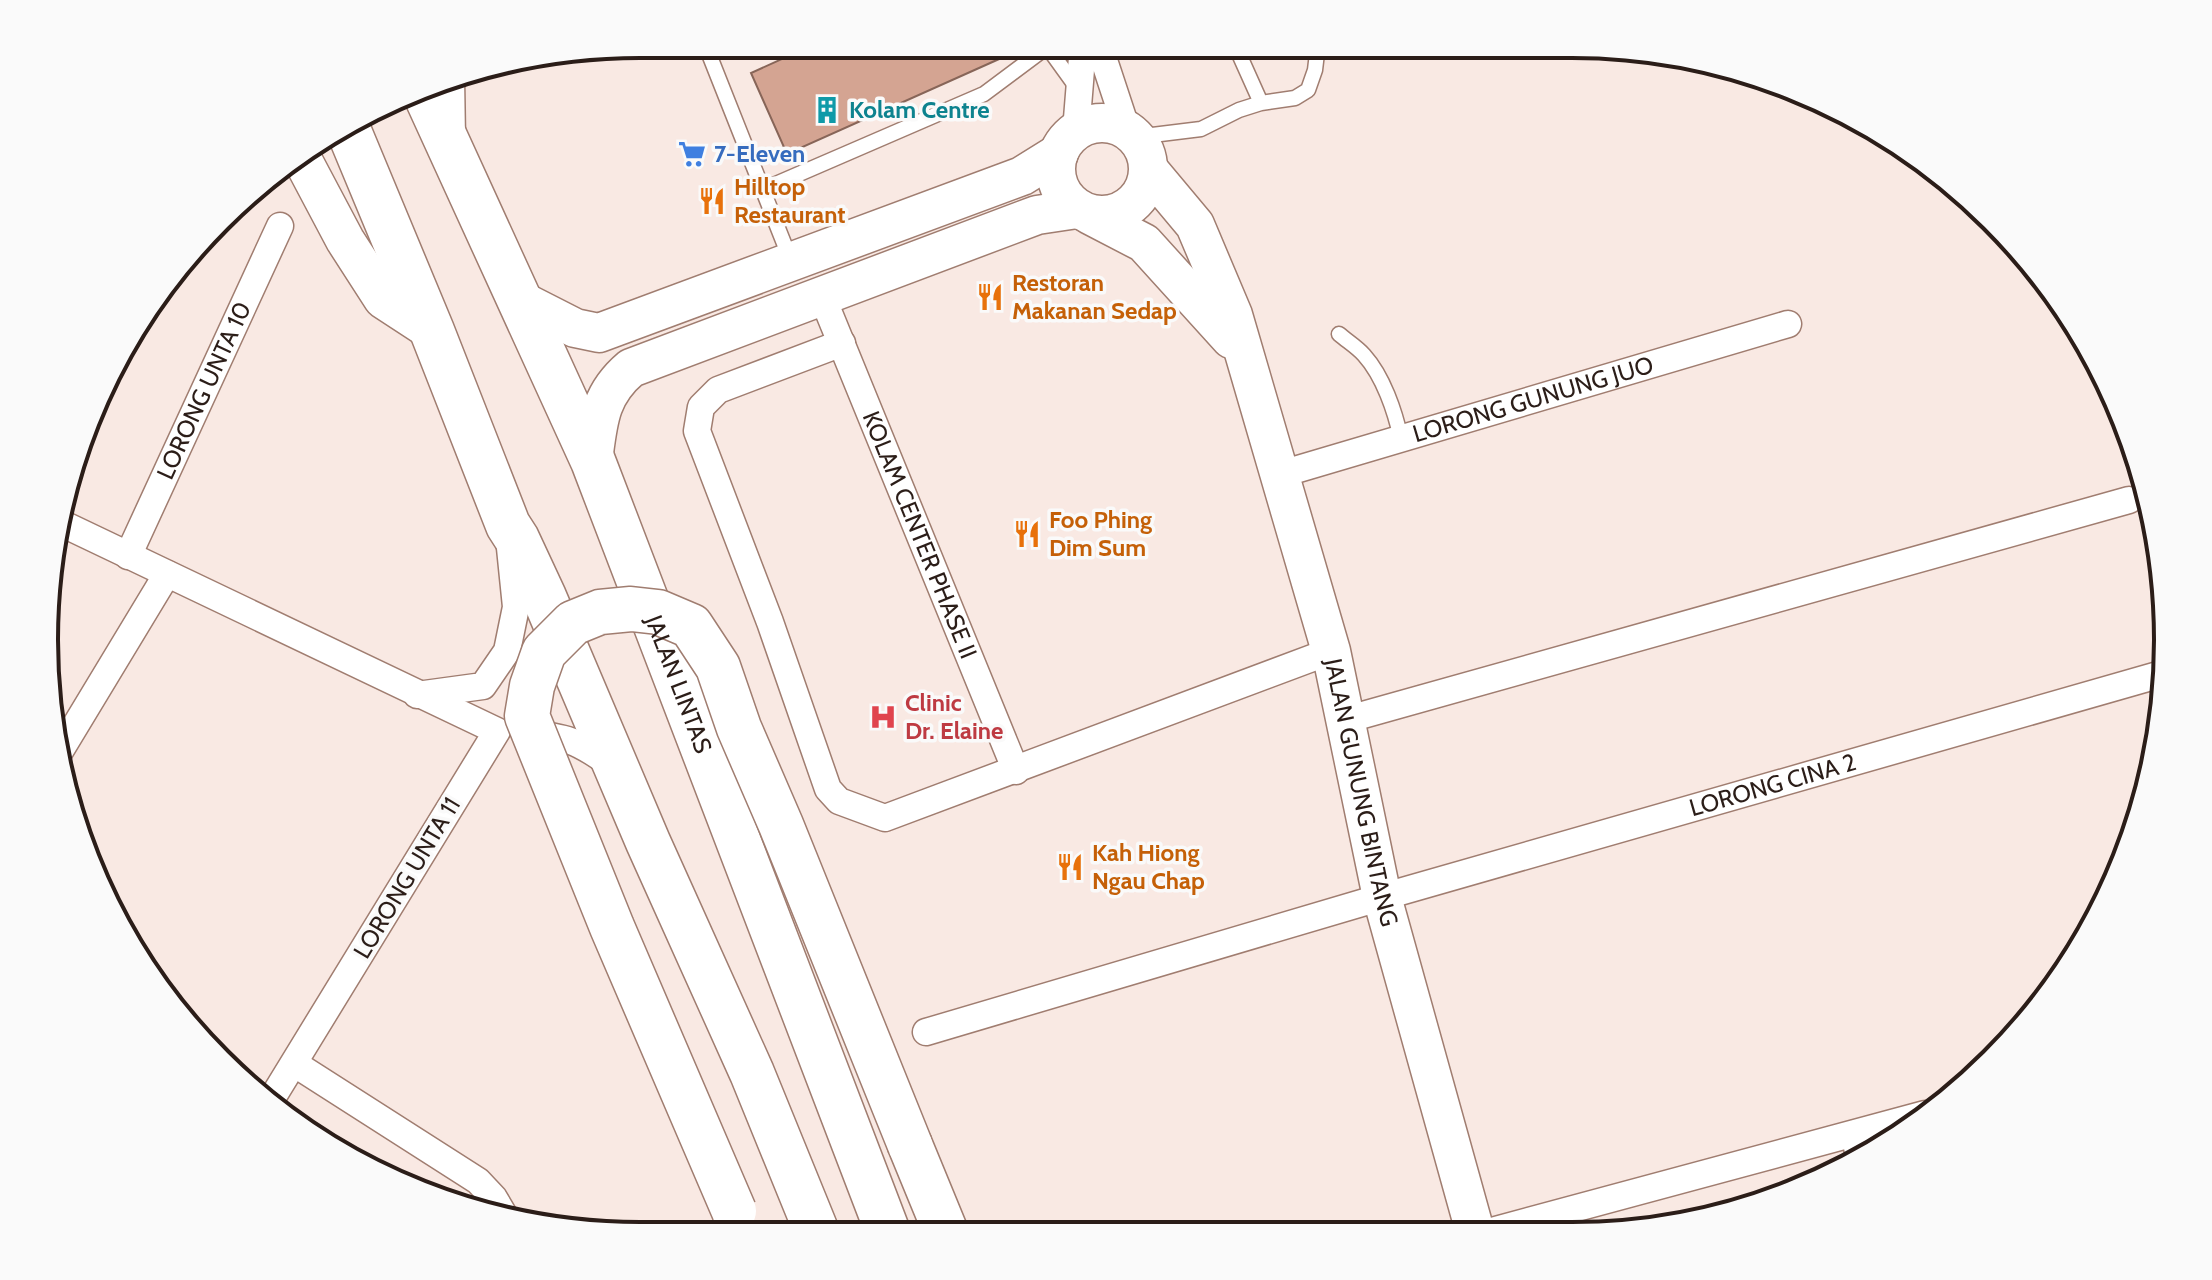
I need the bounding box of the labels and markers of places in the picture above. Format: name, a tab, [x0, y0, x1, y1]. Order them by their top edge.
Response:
building icon: Kolam Centre	[812, 95, 842, 125]
place label: Kolam Centre	[849, 95, 990, 124]
supermarket icon: 7-Eleven	[677, 139, 707, 169]
place label: 7-Eleven	[714, 139, 805, 168]
place label: Hilltop Restaurant	[734, 172, 846, 229]
restaurant icon: Hilltop Restaurant	[697, 186, 727, 216]
place label: Restoran Makanan Sedap	[1012, 268, 1177, 325]
restaurant icon: Restoran Makanan Sedap	[975, 282, 1005, 312]
place label: Foo Phing Dim Sum	[1049, 505, 1152, 562]
restaurant icon: Foo Phing Dim Sum	[1012, 519, 1042, 549]
place label: Clinic Dr. Elaine	[905, 688, 1003, 745]
hospital icon: Clinic Dr. Elaine	[868, 702, 898, 732]
place label: Kah Hiong Ngau Chap	[1092, 838, 1205, 895]
restaurant icon: Kah Hiong Ngau Chap	[1055, 852, 1085, 882]

